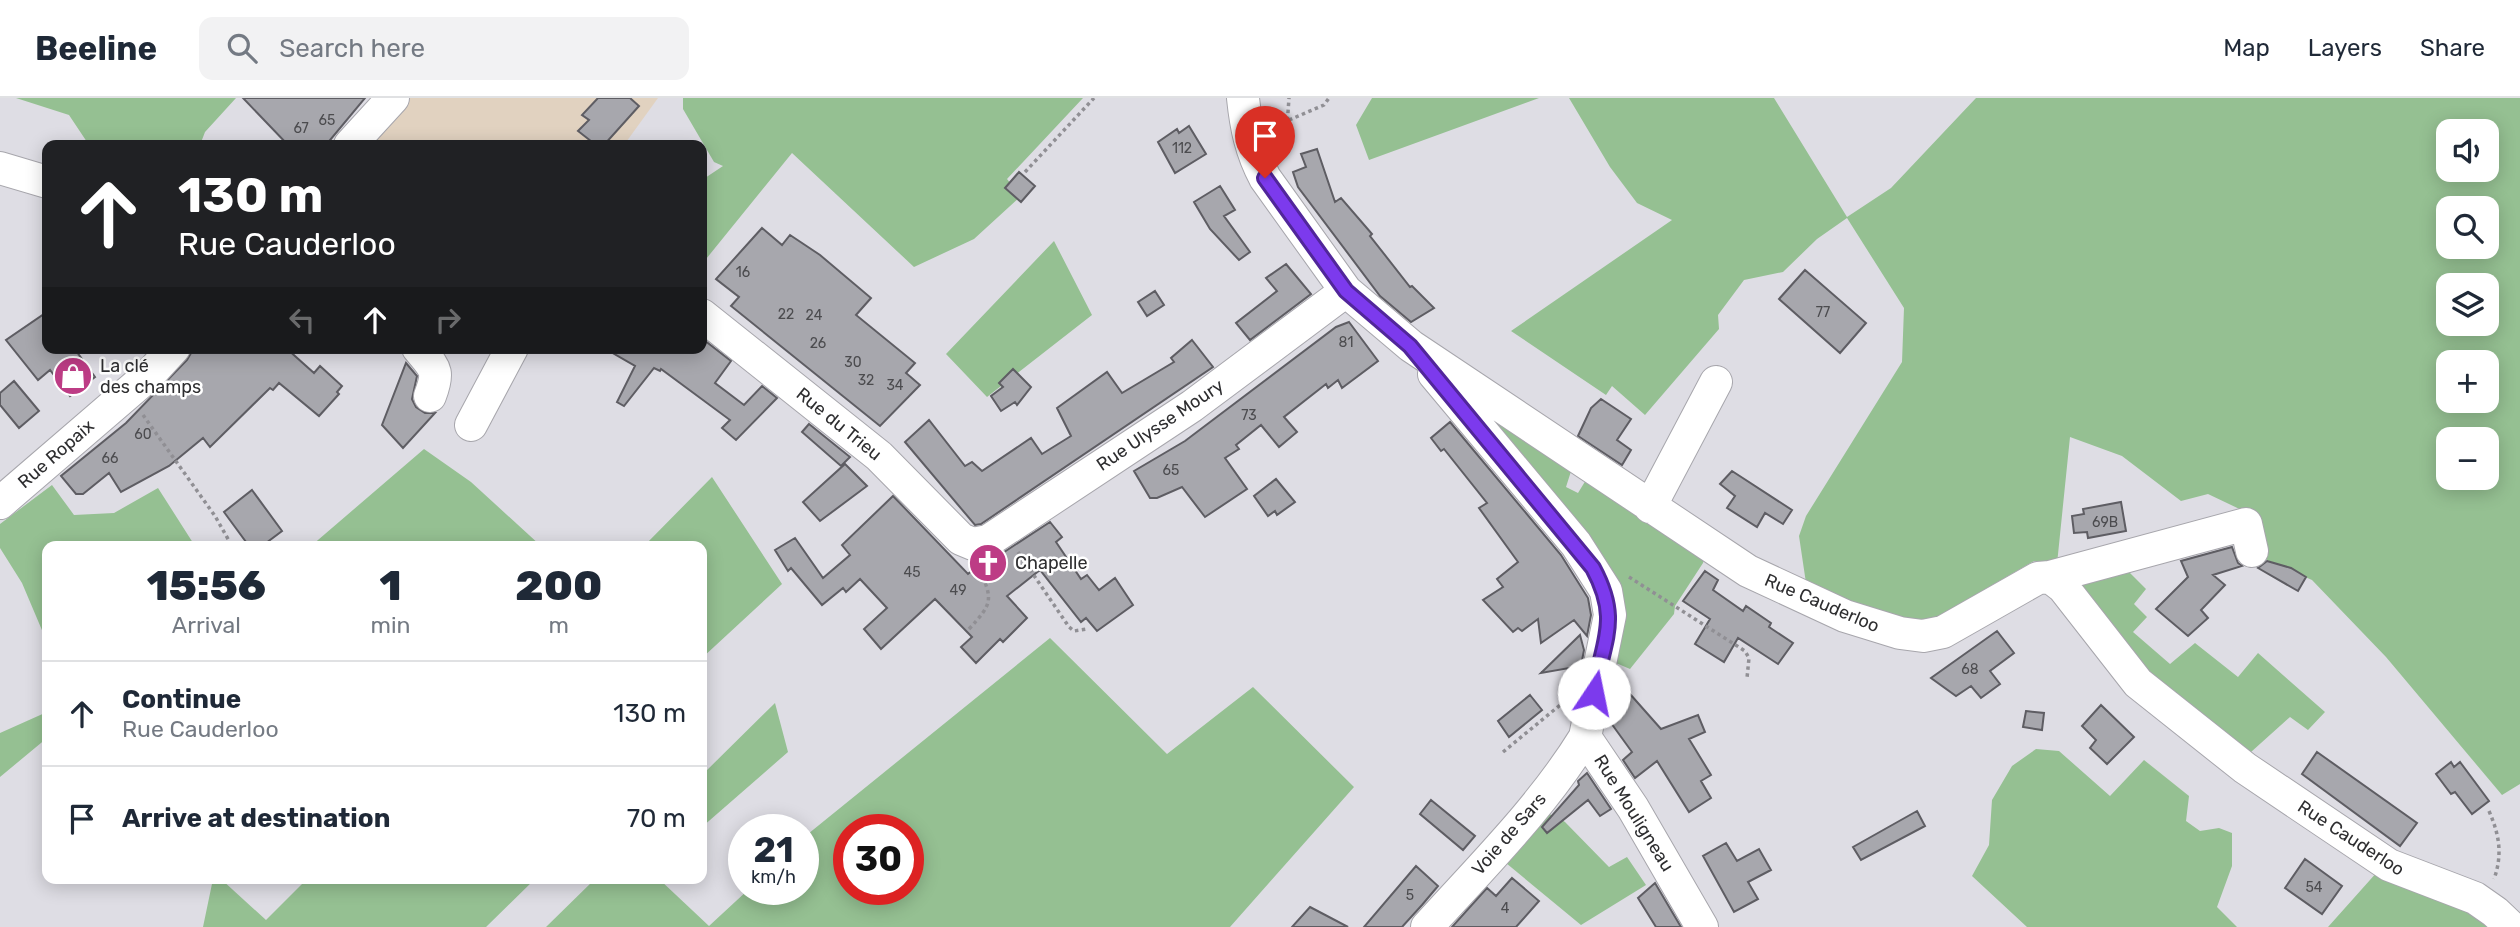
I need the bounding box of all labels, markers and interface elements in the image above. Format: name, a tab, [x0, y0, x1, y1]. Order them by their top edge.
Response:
search box	[199, 17, 689, 80]
text: Beeline	[35, 29, 157, 68]
icon: search	[223, 29, 261, 67]
text: Search here	[279, 33, 425, 64]
text: Map	[2223, 34, 2270, 62]
text: Layers	[2308, 34, 2382, 62]
text: Share	[2420, 34, 2485, 62]
pin	[1235, 106, 1295, 178]
house number: 65	[319, 112, 335, 129]
icon: arrive	[1246, 117, 1284, 155]
map controls	[2436, 119, 2499, 490]
button: sound	[2436, 119, 2499, 182]
house number: 67	[293, 120, 309, 137]
house number: 112	[1172, 140, 1192, 157]
text: 130 m	[178, 166, 323, 224]
icon: ahead	[63, 168, 154, 259]
button: search	[2436, 196, 2499, 259]
text: Rue Cauderloo	[178, 225, 396, 263]
house number: 16	[736, 264, 750, 281]
button: layers	[2436, 273, 2499, 336]
icon: left	[283, 301, 321, 339]
icon: ahead	[356, 301, 394, 339]
icon: right	[429, 301, 467, 339]
house number: 77	[1816, 304, 1830, 321]
house number: 22	[778, 306, 794, 323]
house number: 24	[806, 307, 823, 324]
house number: 81	[1339, 334, 1353, 351]
house number: 26	[810, 335, 826, 352]
button: +	[2436, 350, 2499, 413]
house number: 30	[844, 354, 862, 371]
shop icon: La clé des champs	[52, 355, 94, 397]
place label: La clé des champs	[100, 355, 201, 398]
house number: 32	[858, 372, 874, 389]
street label: Rue Ulysse Moury	[1092, 374, 1228, 476]
house number: 34	[886, 377, 904, 394]
street label: Rue du Trieu	[792, 383, 886, 465]
house number: 73	[1241, 407, 1257, 424]
street label: Rue Ropaix	[13, 415, 99, 493]
house number: 60	[134, 426, 152, 443]
button: −	[2436, 427, 2499, 490]
house number: 66	[102, 450, 118, 467]
house number: 65	[1163, 462, 1179, 479]
house number: 69B	[2092, 514, 2118, 531]
church icon: Chapelle	[967, 542, 1009, 584]
place label: Chapelle	[1015, 552, 1088, 574]
text: 15:56	[147, 561, 266, 611]
text: 1	[380, 561, 402, 611]
text: 200	[515, 561, 602, 611]
house number: 45	[903, 564, 921, 581]
street label: Rue Cauderloo	[1761, 569, 1883, 637]
house number: 49	[950, 582, 966, 599]
text: Arrival	[172, 611, 241, 639]
text: min	[371, 611, 411, 639]
text: m	[549, 611, 569, 639]
position arrow	[1557, 656, 1631, 730]
house number: 68	[1961, 661, 1979, 678]
text: Continue	[122, 684, 241, 715]
icon: ahead	[63, 695, 101, 733]
text: 130 m	[613, 698, 686, 729]
text: Rue Cauderloo	[122, 715, 279, 743]
street label: Rue Mouligneau	[1589, 750, 1679, 876]
street label: Voie de Sars	[1467, 788, 1551, 880]
street label: Rue Cauderloo	[2294, 795, 2408, 881]
icon: arrive	[63, 800, 101, 838]
text: Arrive at destination	[122, 803, 390, 834]
text: 70 m	[627, 803, 686, 834]
speed limit sign: 30	[833, 814, 924, 905]
text: 21	[753, 829, 794, 871]
text: km/h	[751, 866, 796, 888]
house number: 54	[2305, 879, 2323, 896]
house number: 5	[1406, 887, 1414, 904]
house number: 4	[1501, 900, 1510, 917]

